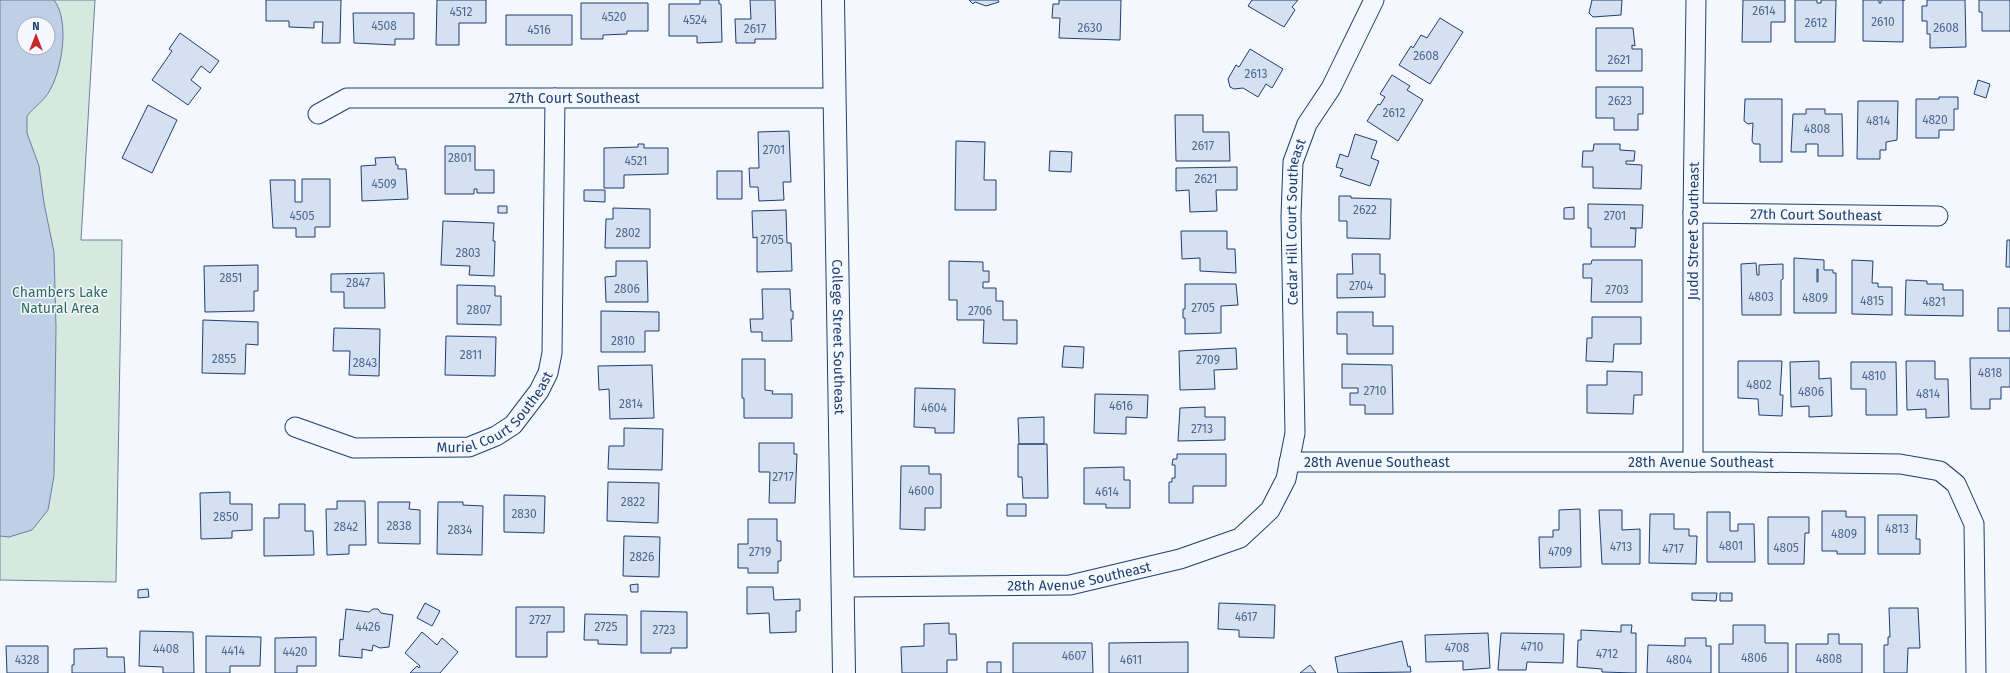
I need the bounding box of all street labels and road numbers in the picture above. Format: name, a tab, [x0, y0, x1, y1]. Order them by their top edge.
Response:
street label: 27th Court Southeast	[508, 90, 641, 107]
street label: Cedar Hill Court Southeast	[1282, 135, 1310, 305]
street label: Judd Street Southeast	[1685, 161, 1702, 300]
street label: 27th Court Southeast	[1750, 205, 1883, 224]
street label: College Street Southeast	[829, 259, 848, 416]
street label: Muriel Court Southeast	[436, 367, 556, 456]
street label: 28th Avenue Southeast	[1304, 454, 1451, 471]
street label: 28th Avenue Southeast	[1628, 454, 1775, 471]
street label: 28th Avenue Southeast	[1007, 557, 1154, 594]

